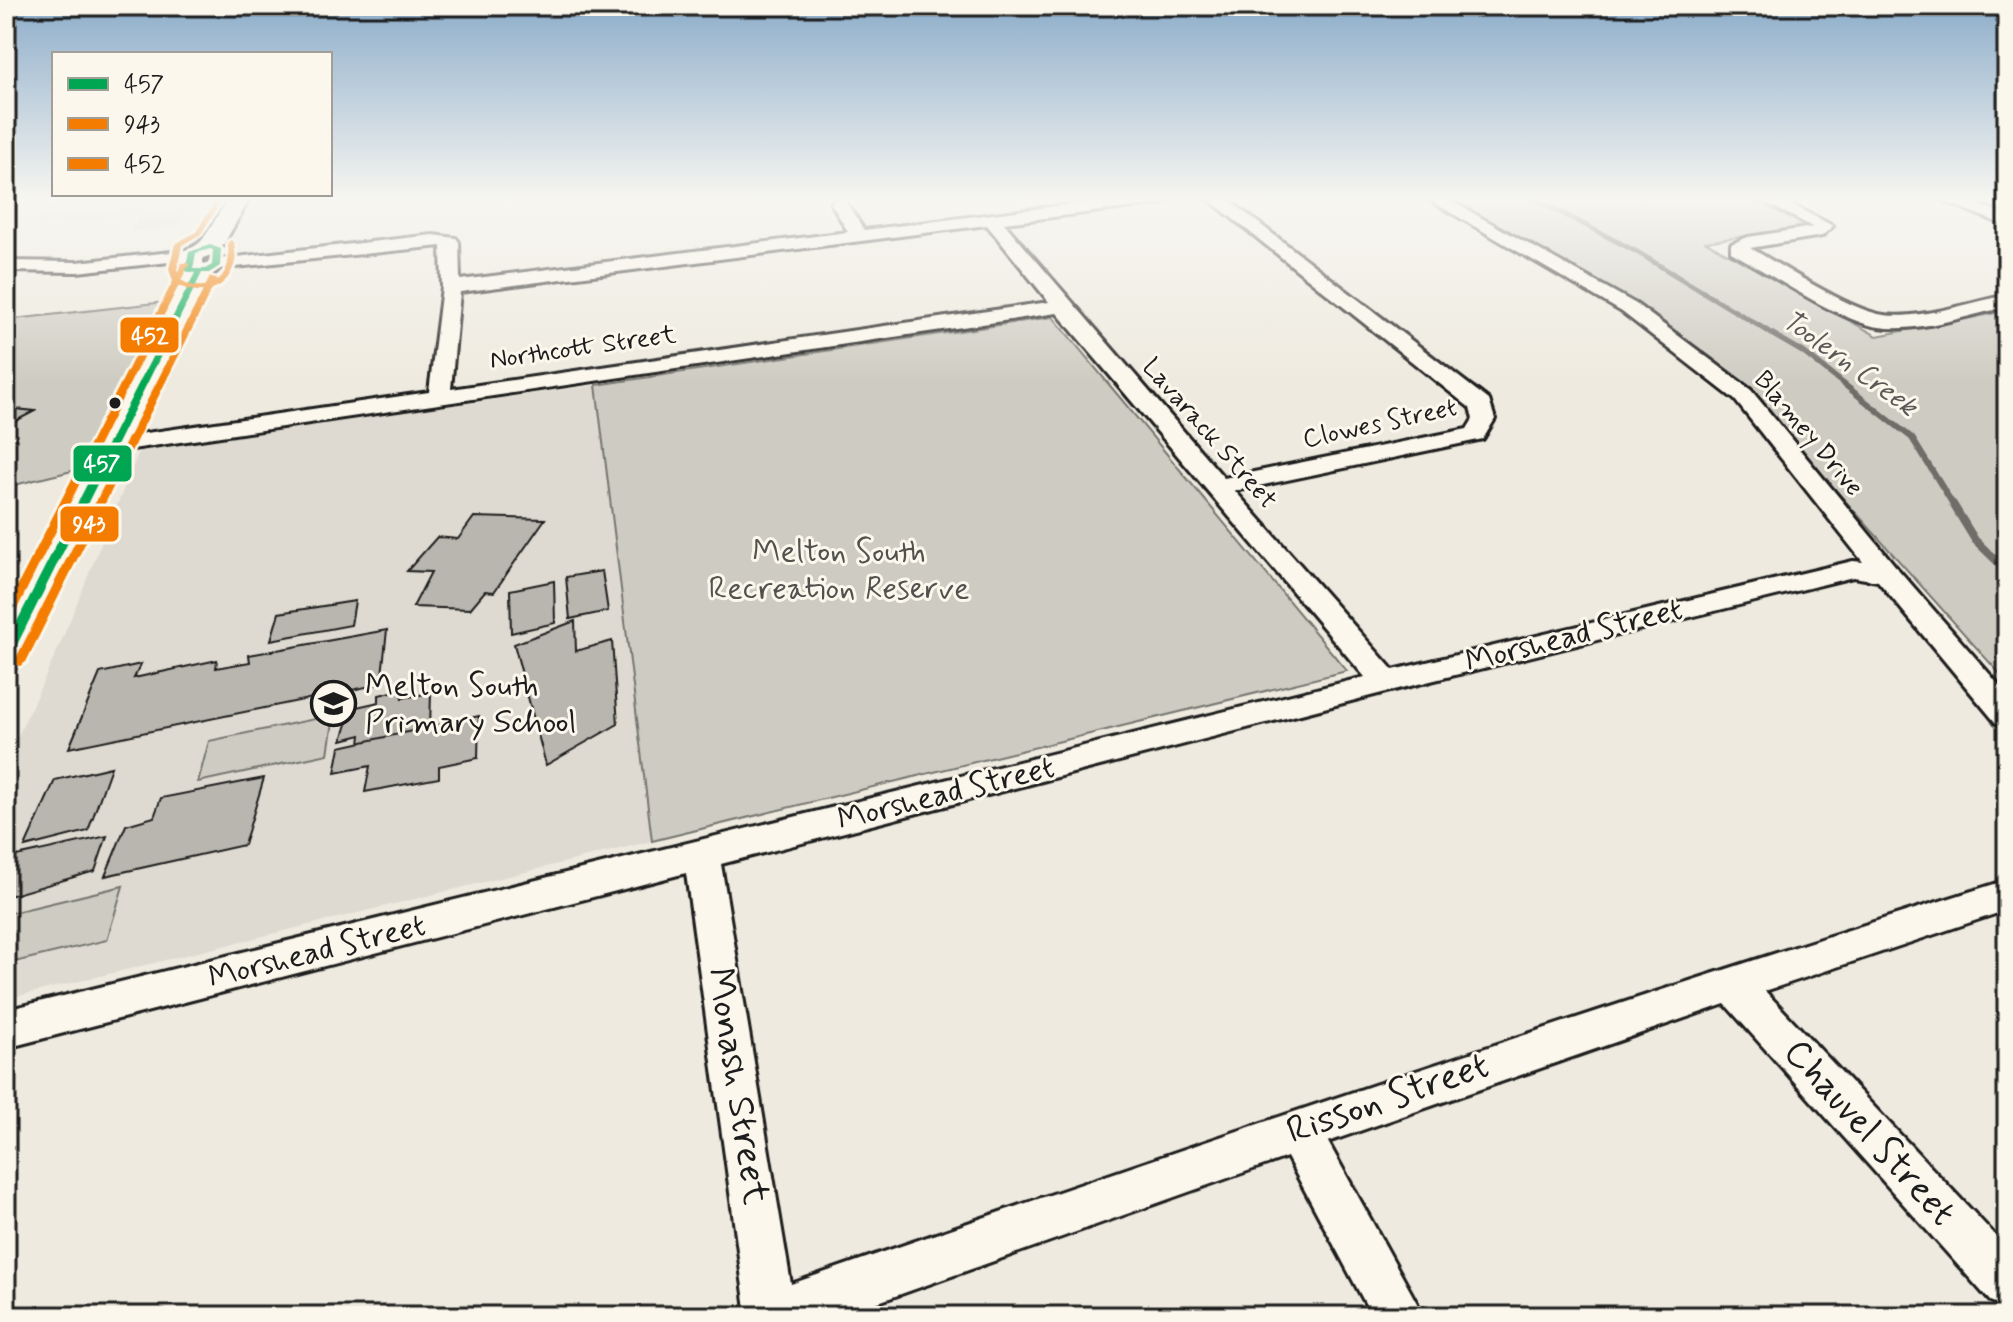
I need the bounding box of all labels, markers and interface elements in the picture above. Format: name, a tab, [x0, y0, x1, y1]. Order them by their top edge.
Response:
legend	[52, 52, 332, 196]
text: 457	[124, 70, 164, 101]
text: 943	[124, 110, 160, 141]
text: 452	[124, 150, 165, 181]
water label: Toolern Creek	[1774, 302, 1926, 427]
line badge: 452	[119, 316, 180, 354]
street label: Northcott Street	[488, 318, 678, 378]
text: 452	[131, 323, 169, 351]
street label: Lavarack Street	[1134, 351, 1284, 517]
street label: Blamey Drive	[1745, 364, 1871, 504]
street label: Clowes Street	[1300, 391, 1460, 457]
unlabelled marker	[107, 395, 123, 411]
line badge: 457	[72, 444, 133, 483]
text: 457	[84, 451, 120, 479]
line badge: 943	[59, 505, 120, 543]
text: 943	[72, 512, 106, 540]
park label: Melton South Recreation Reserve	[708, 531, 970, 610]
street label: Morshead Street	[1461, 589, 1687, 683]
place label: Melton South Primary School	[365, 665, 577, 744]
school or university icon: Melton South Primary School	[310, 680, 358, 728]
street label: Morshead Street	[833, 747, 1059, 841]
street label: Morshead Street	[204, 905, 430, 999]
street label: Monash Street	[694, 964, 780, 1208]
street label: Chauvel Street	[1772, 1029, 1966, 1237]
street label: Risson Street	[1280, 1042, 1496, 1156]

